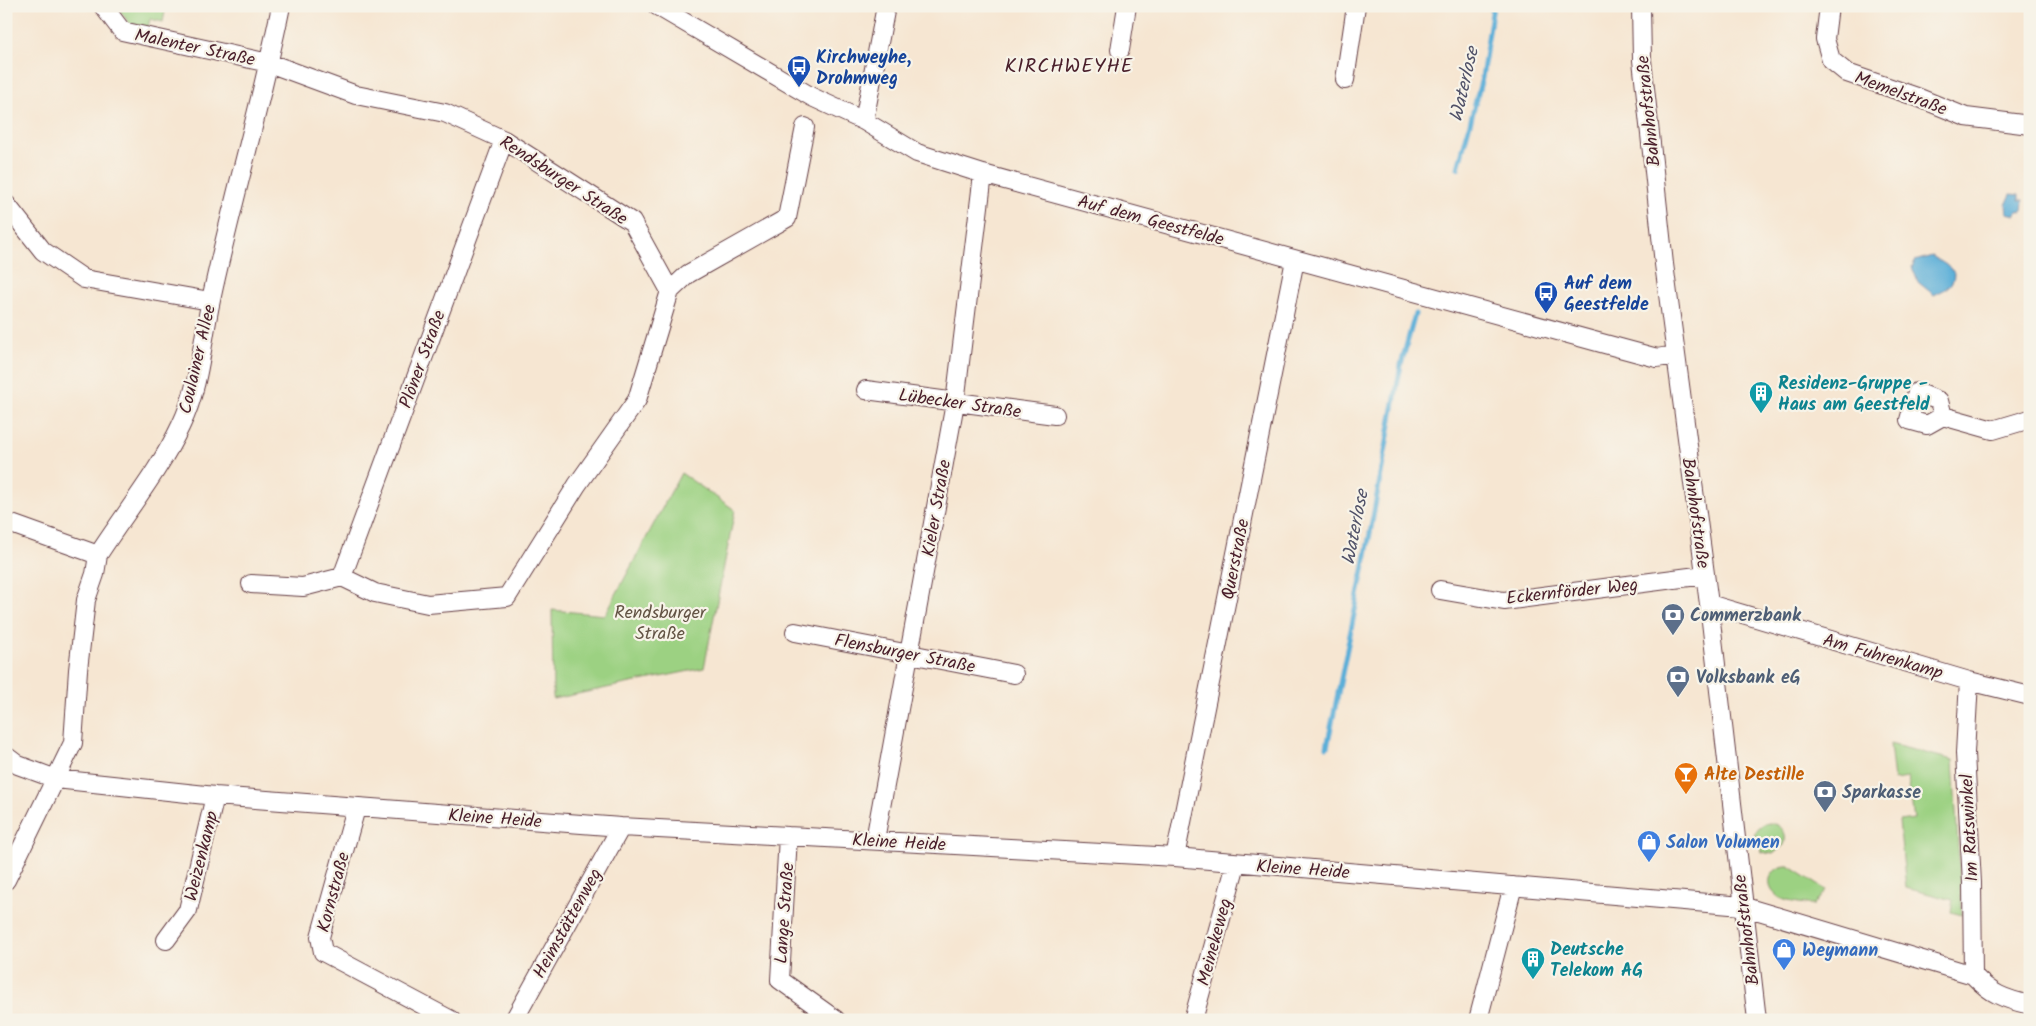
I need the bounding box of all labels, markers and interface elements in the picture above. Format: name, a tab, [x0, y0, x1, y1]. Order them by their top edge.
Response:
street label: Malenter Straße	[132, 22, 258, 75]
water label: Waterlose	[1442, 42, 1489, 125]
place label: Kirchweyhe, Drohmweg	[816, 44, 912, 94]
district label: KIRCHWEYHE	[1004, 51, 1134, 83]
bus stop icon: Kirchweyhe, Drohmweg	[786, 54, 812, 88]
street label: Bahnhofstraße	[1629, 54, 1670, 168]
street label: Memelstraße	[1850, 64, 1951, 125]
street label: Rendsburger Straße	[493, 129, 633, 234]
street label: Auf dem Geestfelde	[1074, 188, 1227, 255]
place label: Auf dem Geestfelde	[1564, 270, 1649, 320]
bus stop icon: Auf dem Geestfelde	[1533, 280, 1559, 314]
street label: Coulainer Allee	[172, 302, 225, 417]
street label: Plöner Straße	[392, 306, 455, 413]
place label: Residenz-Gruppe - Haus am Geestfeld	[1778, 370, 1930, 420]
building icon: Residenz-Gruppe - Haus am Geestfeld	[1748, 380, 1774, 414]
street label: Lübecker Straße	[897, 382, 1023, 427]
street label: Bahnhofstraße	[1672, 456, 1717, 570]
street label: Kieler Straße	[915, 457, 960, 559]
water label: Waterlose	[1334, 485, 1378, 567]
street label: Querstraße	[1214, 516, 1259, 602]
street label: Eckernförder Weg	[1505, 571, 1640, 614]
park label: Rendsburger Straße	[614, 599, 707, 649]
bank icon: Commerzbank	[1660, 602, 1686, 636]
place label: Commerzbank	[1690, 602, 1802, 631]
street label: Am Fuhrenkamp	[1819, 626, 1946, 689]
street label: Flensburger Straße	[832, 627, 977, 682]
bank icon: Volksbank eG	[1665, 664, 1691, 698]
place label: Volksbank eG	[1696, 664, 1801, 693]
bar icon: Alte Destille	[1673, 761, 1699, 795]
place label: Alte Destille	[1704, 761, 1805, 790]
street label: Im Ratswinkel	[1953, 773, 1988, 882]
bank icon: Sparkasse	[1812, 779, 1838, 813]
place label: Sparkasse	[1842, 779, 1921, 808]
street label: Kleine Heide	[447, 802, 543, 837]
street label: Weizenkamp	[177, 808, 228, 904]
street label: Kleine Heide	[851, 827, 947, 860]
shop icon: Salon Volumen	[1636, 829, 1662, 863]
place label: Salon Volumen	[1666, 829, 1780, 858]
street label: Kornstraße	[310, 849, 359, 936]
street label: Kleine Heide	[1255, 853, 1351, 888]
street label: Lange Straße	[767, 862, 803, 965]
street label: Heimstättenweg	[526, 863, 611, 984]
street label: Bahnhofstraße	[1726, 873, 1769, 987]
street label: Meinekeweg	[1190, 895, 1241, 989]
place label: Deutsche Telekom AG	[1550, 936, 1643, 986]
shop icon: Weymann	[1771, 937, 1797, 971]
place label: Weymann	[1802, 937, 1878, 966]
building icon: Deutsche Telekom AG	[1520, 946, 1546, 980]

